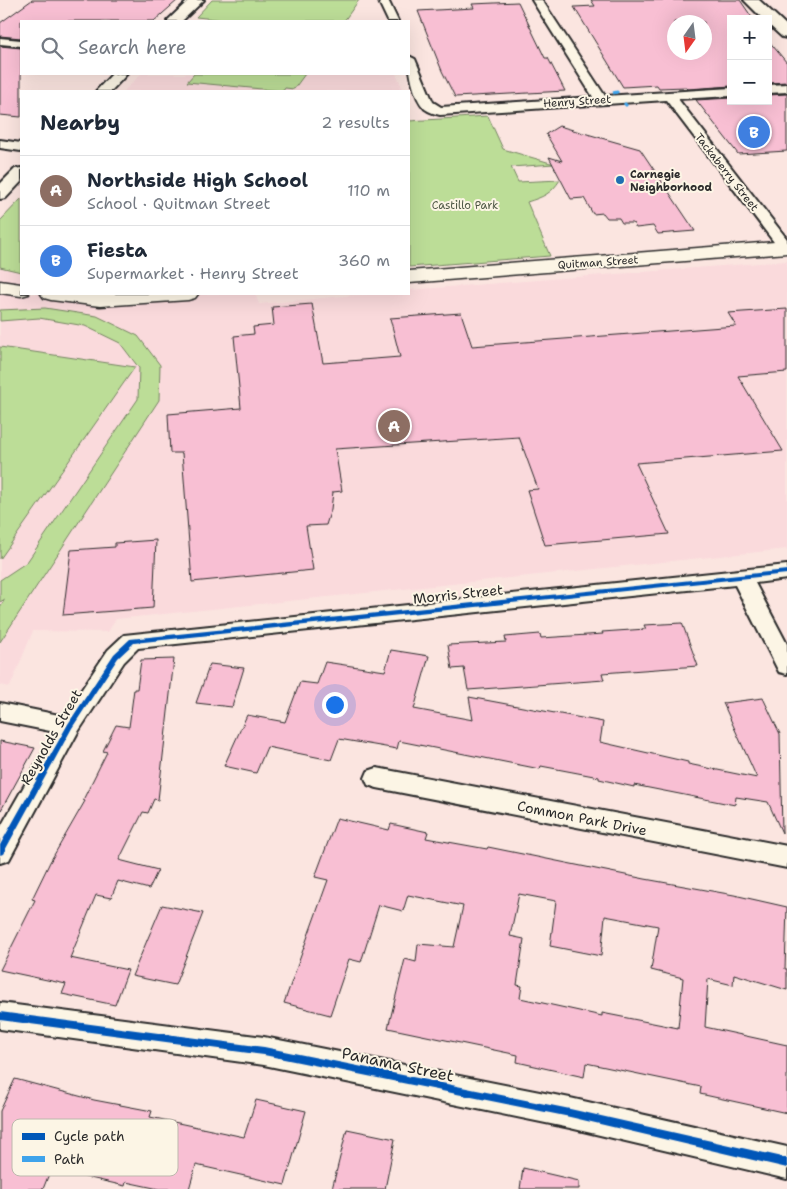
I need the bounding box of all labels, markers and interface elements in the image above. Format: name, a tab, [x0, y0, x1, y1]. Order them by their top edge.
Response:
north arrow	[667, 15, 712, 60]
map controls	[727, 15, 772, 105]
button: +	[727, 15, 772, 60]
search box	[20, 20, 410, 75]
icon: search	[38, 34, 66, 62]
text: Search here	[78, 35, 187, 60]
button: −	[727, 60, 772, 105]
street label: Henry Street	[543, 92, 612, 111]
text: Nearby	[40, 109, 120, 137]
text: 2 results	[321, 112, 390, 133]
pin: B	[738, 113, 770, 151]
street label: Tackaberry Street	[691, 130, 762, 215]
place label: Carnegie Neighborhood	[630, 167, 712, 195]
text: Northside High School	[87, 168, 308, 193]
marker: Carnegie Neighborhood	[614, 174, 626, 186]
text: A	[50, 180, 62, 201]
text: 110 m	[347, 180, 390, 201]
text: School · Quitman Street	[87, 193, 271, 214]
park label: Castillo Park	[432, 198, 498, 213]
text: Fiesta	[87, 238, 147, 263]
text: B	[51, 250, 61, 271]
text: 360 m	[338, 250, 390, 271]
street label: Quitman Street	[557, 252, 639, 273]
text: Supermarket · Henry Street	[87, 263, 299, 284]
pin: A	[378, 407, 410, 445]
street label: Morris Street	[412, 580, 504, 608]
street label: Reynolds Street	[16, 686, 86, 788]
your location	[322, 692, 348, 718]
street label: Common Park Drive	[516, 797, 648, 839]
street label: Panama Street	[340, 1042, 456, 1087]
legend	[12, 1119, 178, 1176]
text: Cycle path	[54, 1127, 125, 1145]
text: Path	[54, 1150, 85, 1168]

